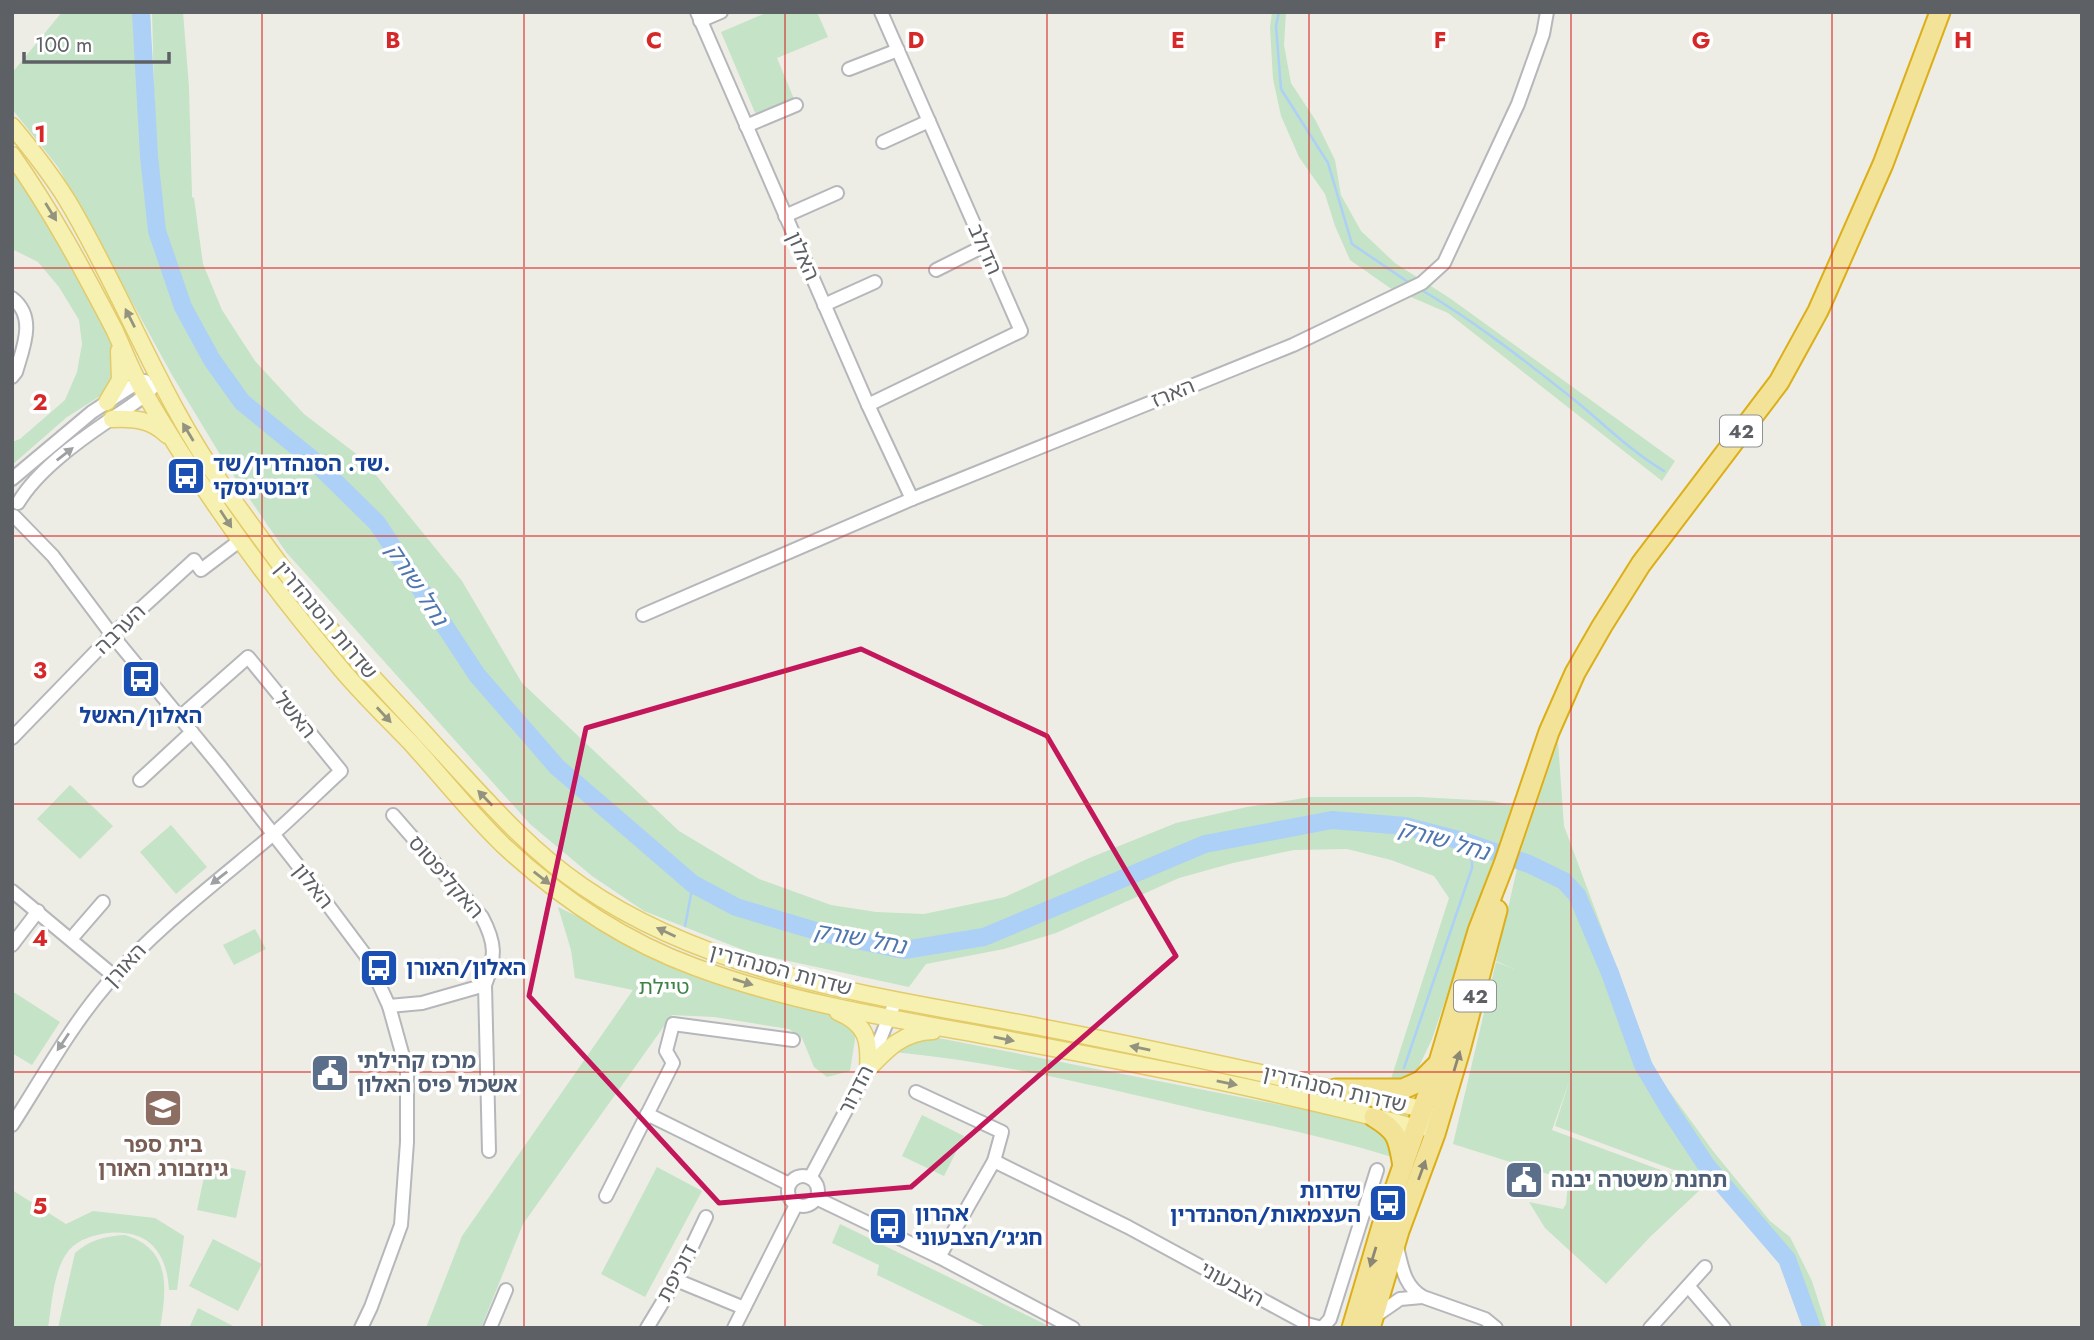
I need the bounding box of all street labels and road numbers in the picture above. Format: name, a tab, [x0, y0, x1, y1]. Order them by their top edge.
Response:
street label: הדולב	[961, 219, 1009, 279]
street label: האלון	[779, 227, 827, 285]
street label: הארז	[1147, 371, 1199, 415]
road number: 42	[1720, 416, 1762, 446]
street label: שדרות הסנהדרין	[267, 554, 385, 686]
street label: הערבה	[88, 597, 152, 661]
street label: האשל	[267, 685, 323, 745]
street label: האקליפטוס	[401, 829, 491, 925]
street label: האלון	[286, 857, 340, 915]
street label: האורן	[97, 936, 153, 994]
street label: שדרות הסנהדרין	[706, 937, 856, 1003]
road number: 42	[1454, 980, 1496, 1012]
street label: שדרות הסנהדרין	[1260, 1058, 1410, 1120]
street label: הדרור	[831, 1060, 881, 1120]
street label: דוכיפת	[649, 1239, 705, 1307]
street label: הצבעוני	[1195, 1254, 1269, 1314]

